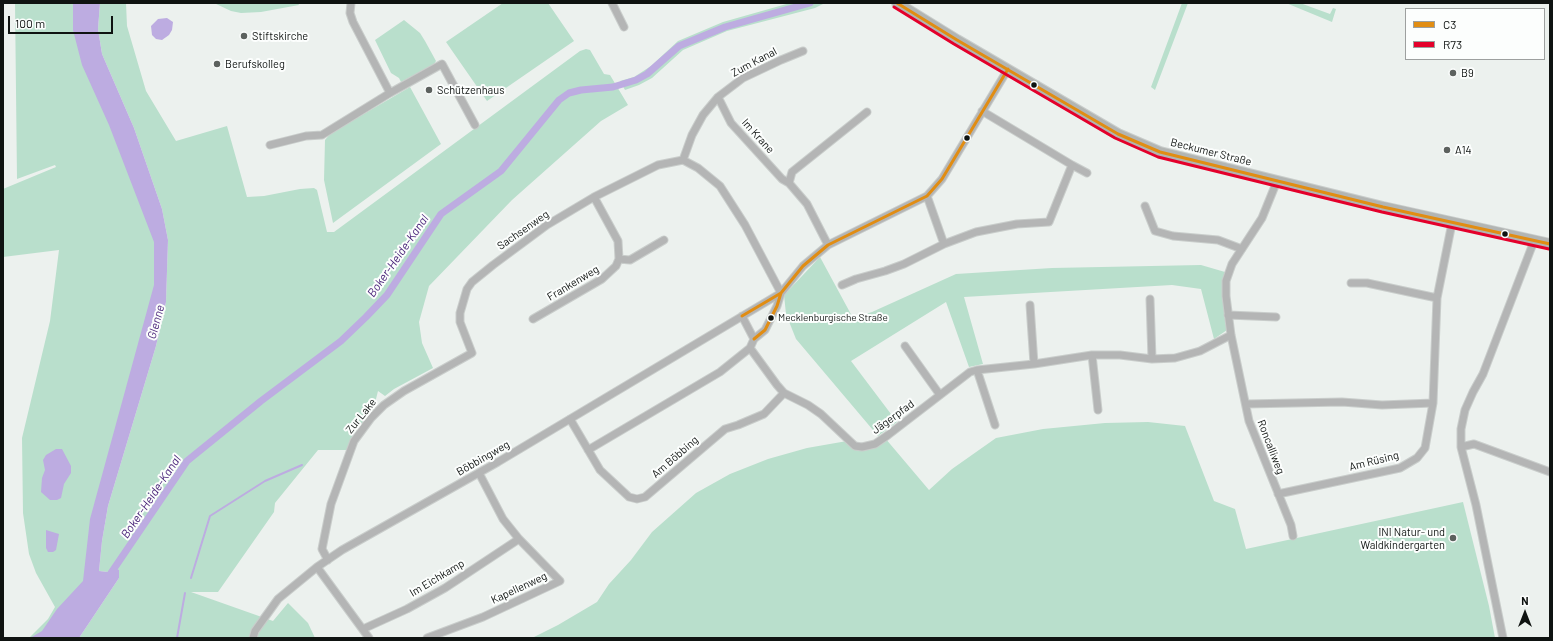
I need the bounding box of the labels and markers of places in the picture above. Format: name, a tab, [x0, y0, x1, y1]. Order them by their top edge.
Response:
place label: Stiftskirche	[252, 29, 308, 43]
marker: Stiftskirche	[239, 31, 249, 41]
place label: Berufskolleg	[225, 57, 285, 71]
marker: Berufskolleg	[212, 59, 222, 69]
place label: B9	[1461, 66, 1474, 80]
marker: B9	[1448, 68, 1458, 78]
unlabelled marker	[1029, 80, 1039, 90]
place label: Schützenhaus	[437, 83, 504, 97]
marker: Schützenhaus	[424, 85, 434, 95]
unlabelled marker	[962, 133, 972, 143]
place label: A14	[1455, 143, 1472, 157]
marker: A14	[1442, 145, 1452, 155]
unlabelled marker	[1500, 229, 1510, 239]
place label: Mecklenburgische Straße	[778, 312, 888, 324]
marker: Mecklenburgische Straße	[766, 313, 776, 323]
place label: INI Natur- und Waldkindergarten	[1361, 525, 1445, 551]
marker: INI Natur- und Waldkindergarten	[1448, 533, 1458, 543]

